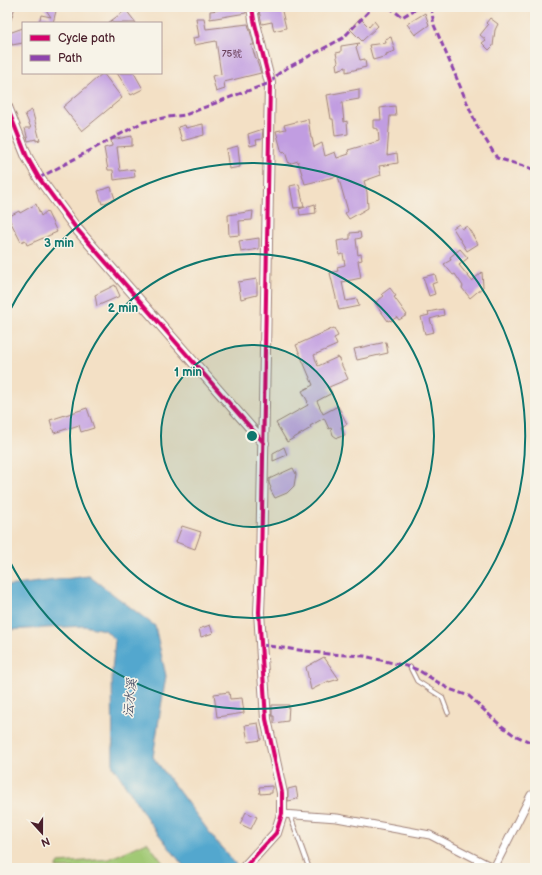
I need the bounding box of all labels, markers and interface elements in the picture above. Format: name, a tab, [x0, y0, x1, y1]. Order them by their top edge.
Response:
legend	[22, 22, 162, 74]
text: Cycle path	[58, 31, 115, 46]
house number: 75號	[222, 48, 242, 60]
text: Path	[58, 51, 83, 66]
text: 3 min	[44, 236, 74, 251]
text: 2 min	[108, 301, 138, 316]
text: 1 min	[174, 365, 202, 380]
centre of rings	[245, 429, 259, 443]
water label: 沄水溪	[120, 677, 140, 718]
north arrow	[22, 813, 62, 853]
text: N	[39, 834, 52, 849]

